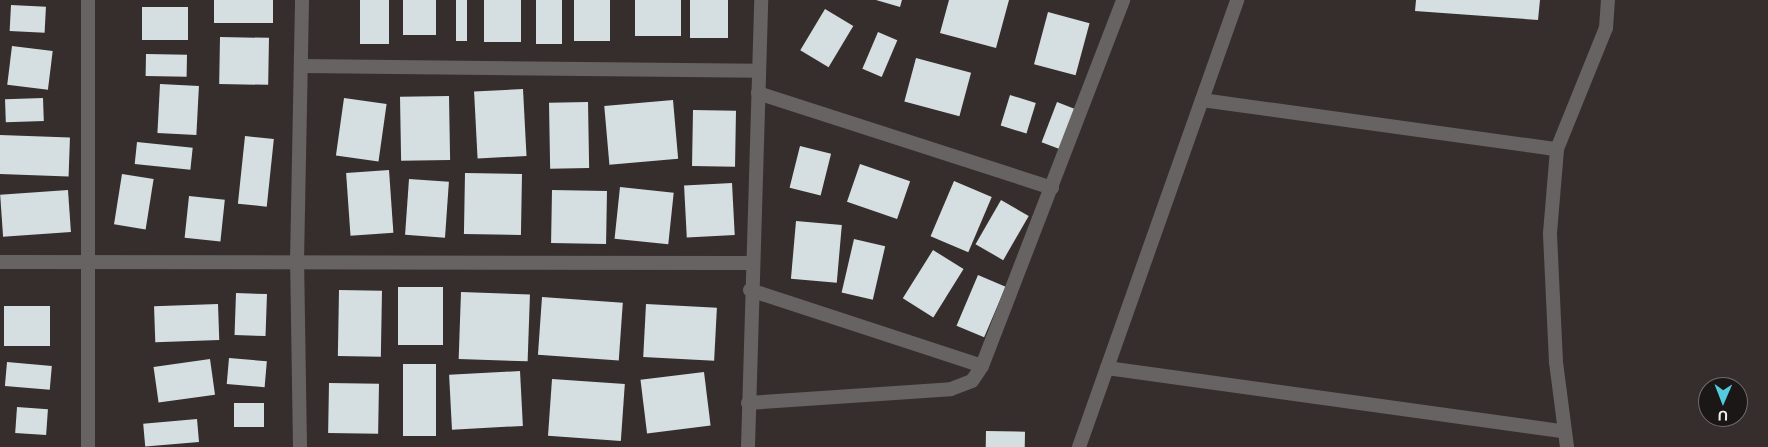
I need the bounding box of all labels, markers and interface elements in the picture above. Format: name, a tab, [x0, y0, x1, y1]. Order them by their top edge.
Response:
north arrow	[1698, 377, 1748, 427]
text: U	[1718, 408, 1728, 424]

